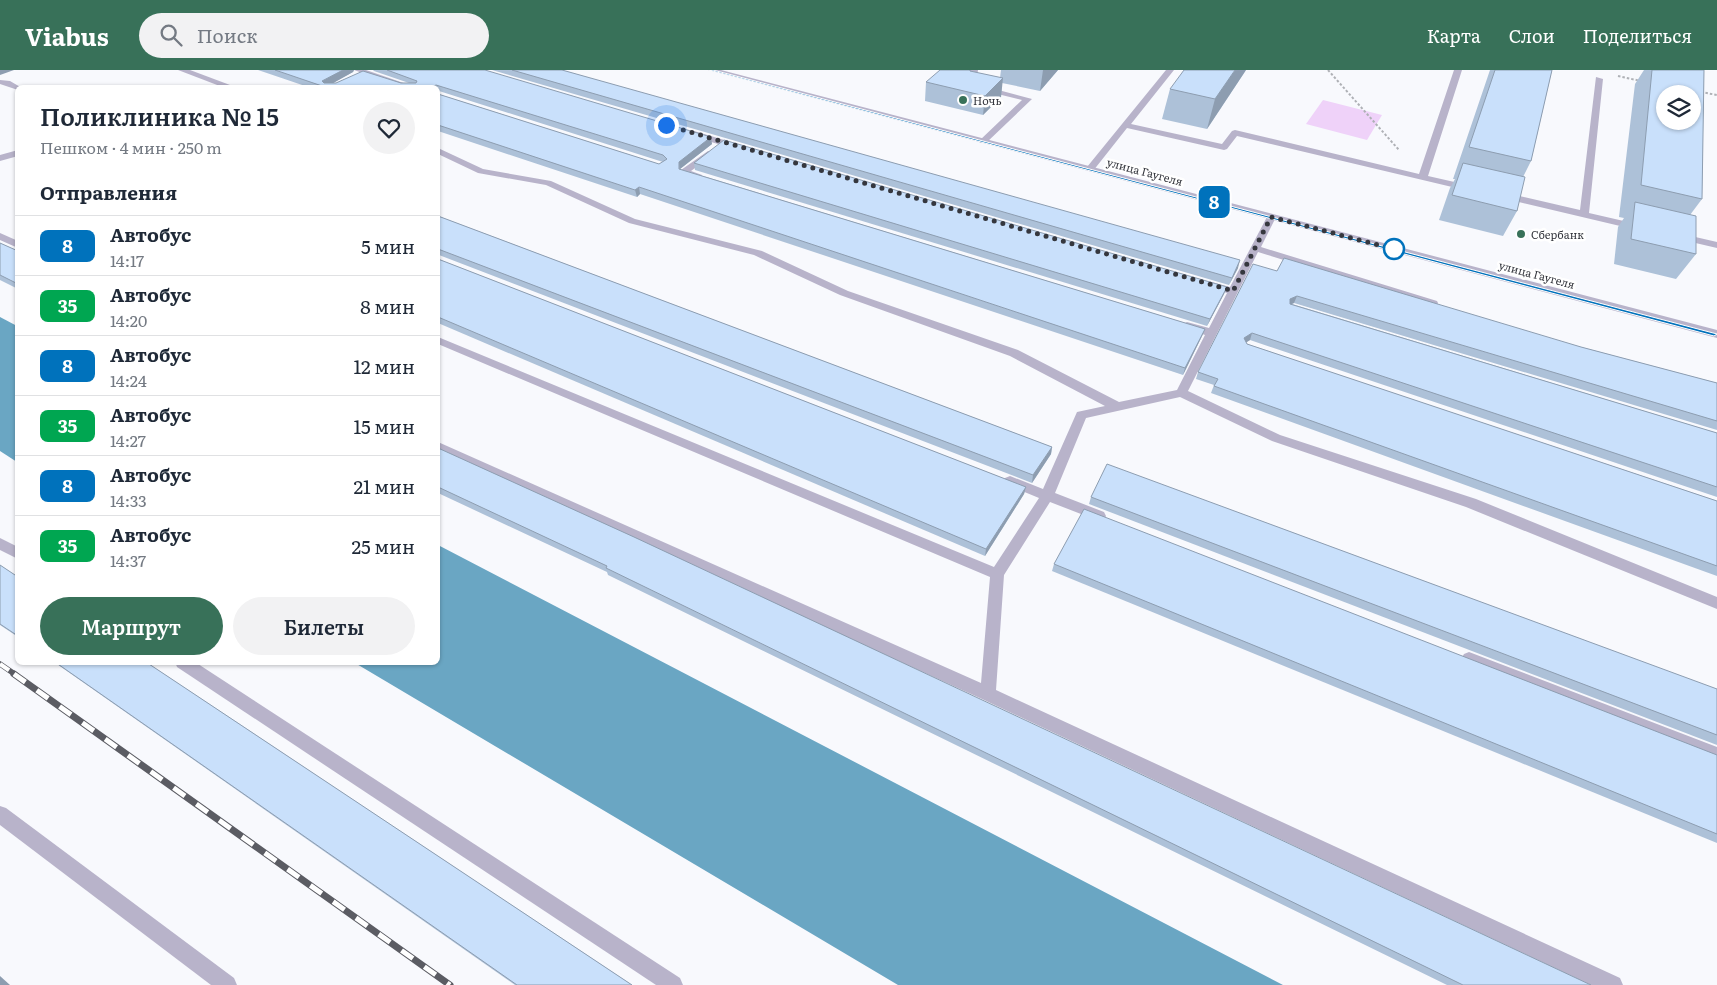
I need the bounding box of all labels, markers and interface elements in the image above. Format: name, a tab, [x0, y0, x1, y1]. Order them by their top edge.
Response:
search box	[139, 13, 489, 58]
text: Viabus	[25, 18, 109, 53]
icon: search	[157, 21, 185, 49]
text: Поиск	[197, 21, 257, 49]
text: Карта	[1427, 22, 1481, 49]
text: Слои	[1509, 22, 1555, 49]
text: Поделиться	[1583, 22, 1692, 49]
map controls	[1656, 85, 1701, 130]
button: layers	[1656, 85, 1701, 130]
place label: Ночь	[973, 92, 1002, 108]
marker: Ночь	[957, 94, 969, 106]
text: Поликлиника № 15	[40, 98, 279, 133]
button: heart	[363, 102, 415, 154]
your location	[654, 113, 679, 138]
text: Пешком · 4 мин · 250 m	[40, 135, 222, 159]
street label: улица Гаугеля	[1105, 153, 1185, 189]
text: Отправления	[40, 178, 177, 206]
line badge: 8	[1198, 186, 1230, 218]
text: 8	[1209, 188, 1219, 215]
text: Автобус	[110, 220, 191, 248]
place label: Сбербанк	[1531, 226, 1584, 242]
marker: Сбербанк	[1515, 228, 1527, 240]
text: 8	[62, 232, 73, 259]
text: 5 мин	[361, 232, 415, 260]
unlabelled marker	[1383, 238, 1405, 260]
text: 14:17	[110, 248, 144, 272]
street label: улица Гаугеля	[1497, 256, 1577, 292]
text: Автобус	[110, 280, 191, 308]
text: 35	[58, 292, 77, 319]
text: 8 мин	[360, 292, 415, 320]
text: 14:20	[110, 308, 147, 332]
text: Автобус	[110, 340, 191, 368]
text: 8	[62, 352, 73, 379]
text: 12 мин	[353, 352, 415, 380]
text: 14:24	[110, 368, 147, 392]
text: Автобус	[110, 400, 191, 428]
text: 35	[58, 412, 77, 439]
text: 15 мин	[353, 412, 415, 440]
text: 14:27	[110, 428, 146, 452]
text: Автобус	[110, 460, 191, 488]
text: 8	[62, 472, 73, 499]
text: 21 мин	[353, 472, 415, 500]
text: 14:33	[110, 488, 147, 512]
text: Автобус	[110, 520, 191, 548]
text: 35	[58, 532, 77, 559]
text: 25 мин	[351, 532, 415, 560]
text: 14:37	[110, 548, 146, 572]
button: Маршрут	[40, 597, 223, 655]
button: Билеты	[233, 597, 415, 655]

